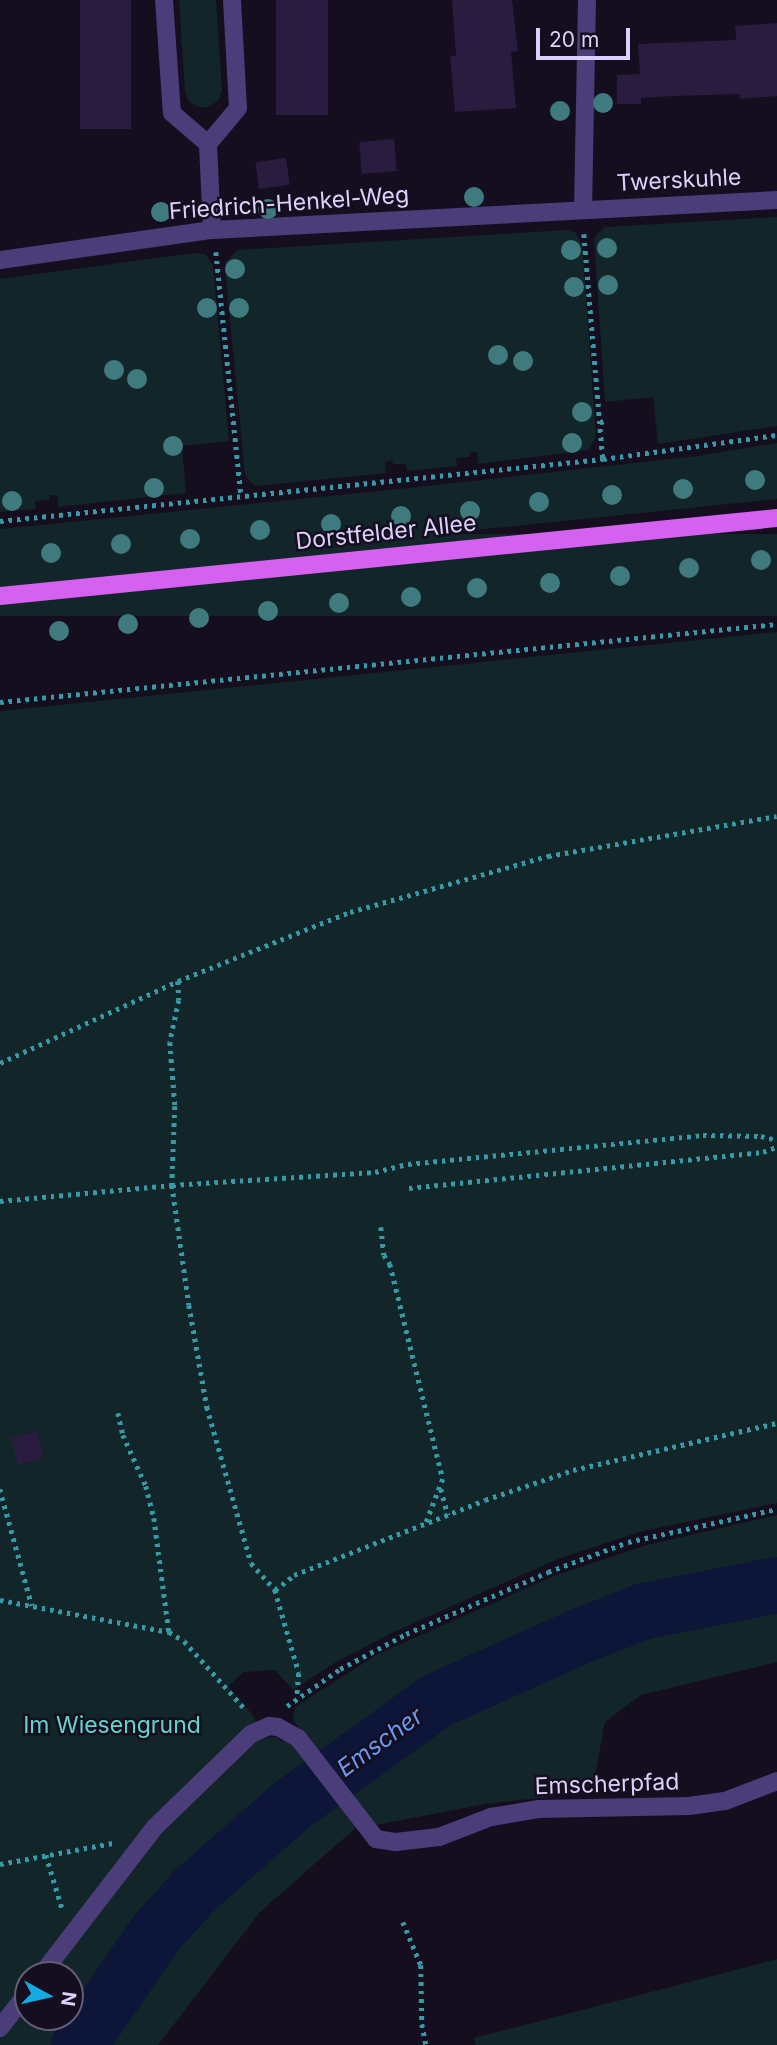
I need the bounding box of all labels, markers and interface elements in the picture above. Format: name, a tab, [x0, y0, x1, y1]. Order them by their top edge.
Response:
scale bar	[539, 14, 634, 58]
text: 20 m	[549, 27, 599, 52]
street label: Twerskuhle	[616, 163, 742, 197]
street label: Friedrich-Henkel-Weg	[168, 181, 410, 225]
street label: Dorstfelder Allee	[294, 509, 478, 555]
water label: Emscher	[332, 1701, 428, 1783]
park label: Im Wiesengrund	[23, 1711, 201, 1739]
street label: Emscherpfad	[534, 1768, 680, 1800]
north arrow	[14, 1961, 84, 2031]
text: N	[56, 1990, 81, 2007]

